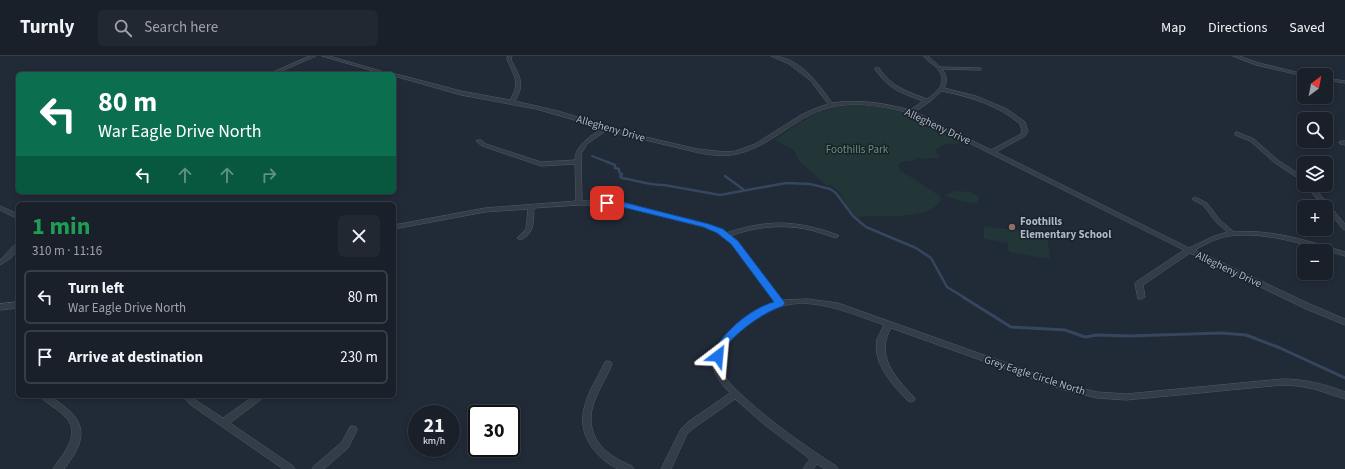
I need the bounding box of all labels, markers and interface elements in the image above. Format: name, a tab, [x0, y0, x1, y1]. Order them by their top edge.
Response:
search box	[98, 10, 378, 46]
text: Turnly	[20, 14, 74, 41]
icon: search	[112, 17, 134, 39]
text: Search here	[144, 17, 218, 38]
text: Map	[1161, 18, 1186, 38]
text: Directions	[1208, 18, 1267, 38]
text: Saved	[1289, 18, 1325, 38]
north arrow	[1297, 68, 1333, 104]
map controls	[1297, 68, 1333, 280]
text: 80 m	[98, 82, 157, 122]
icon: left	[32, 88, 84, 140]
street label: Allegheny Drive	[902, 105, 974, 149]
street label: Allegheny Drive	[575, 111, 648, 146]
button: search	[1297, 112, 1333, 148]
text: War Eagle Drive North	[98, 119, 262, 144]
park label: Foothills Park	[826, 142, 889, 157]
button: layers	[1297, 156, 1333, 192]
icon: left	[132, 164, 154, 186]
icon: ahead	[174, 164, 196, 186]
icon: ahead	[216, 164, 238, 186]
icon: right	[258, 164, 280, 186]
pin	[590, 186, 624, 220]
icon: arrive	[596, 192, 618, 214]
button: +	[1297, 200, 1333, 236]
text: 1 min	[32, 209, 90, 244]
place label: Foothills Elementary School	[1020, 214, 1112, 242]
button: close	[338, 215, 380, 257]
marker: Foothills Elementary School	[1007, 222, 1017, 232]
text: 310 m · 11:16	[32, 242, 102, 260]
button: −	[1297, 244, 1333, 280]
street label: Allegheny Drive	[1193, 248, 1265, 292]
text: Turn left	[68, 278, 124, 299]
icon: left	[34, 286, 56, 308]
text: 80 m	[348, 287, 378, 308]
text: War Eagle Drive North	[68, 299, 186, 317]
position arrow	[697, 335, 739, 377]
icon: arrive	[34, 346, 56, 368]
text: Arrive at destination	[68, 347, 203, 368]
text: 230 m	[340, 347, 378, 368]
street label: Grey Eagle Circle North	[982, 352, 1087, 399]
speed limit sign: 30	[468, 405, 520, 457]
text: 21	[423, 412, 445, 440]
text: km/h	[423, 434, 445, 448]

